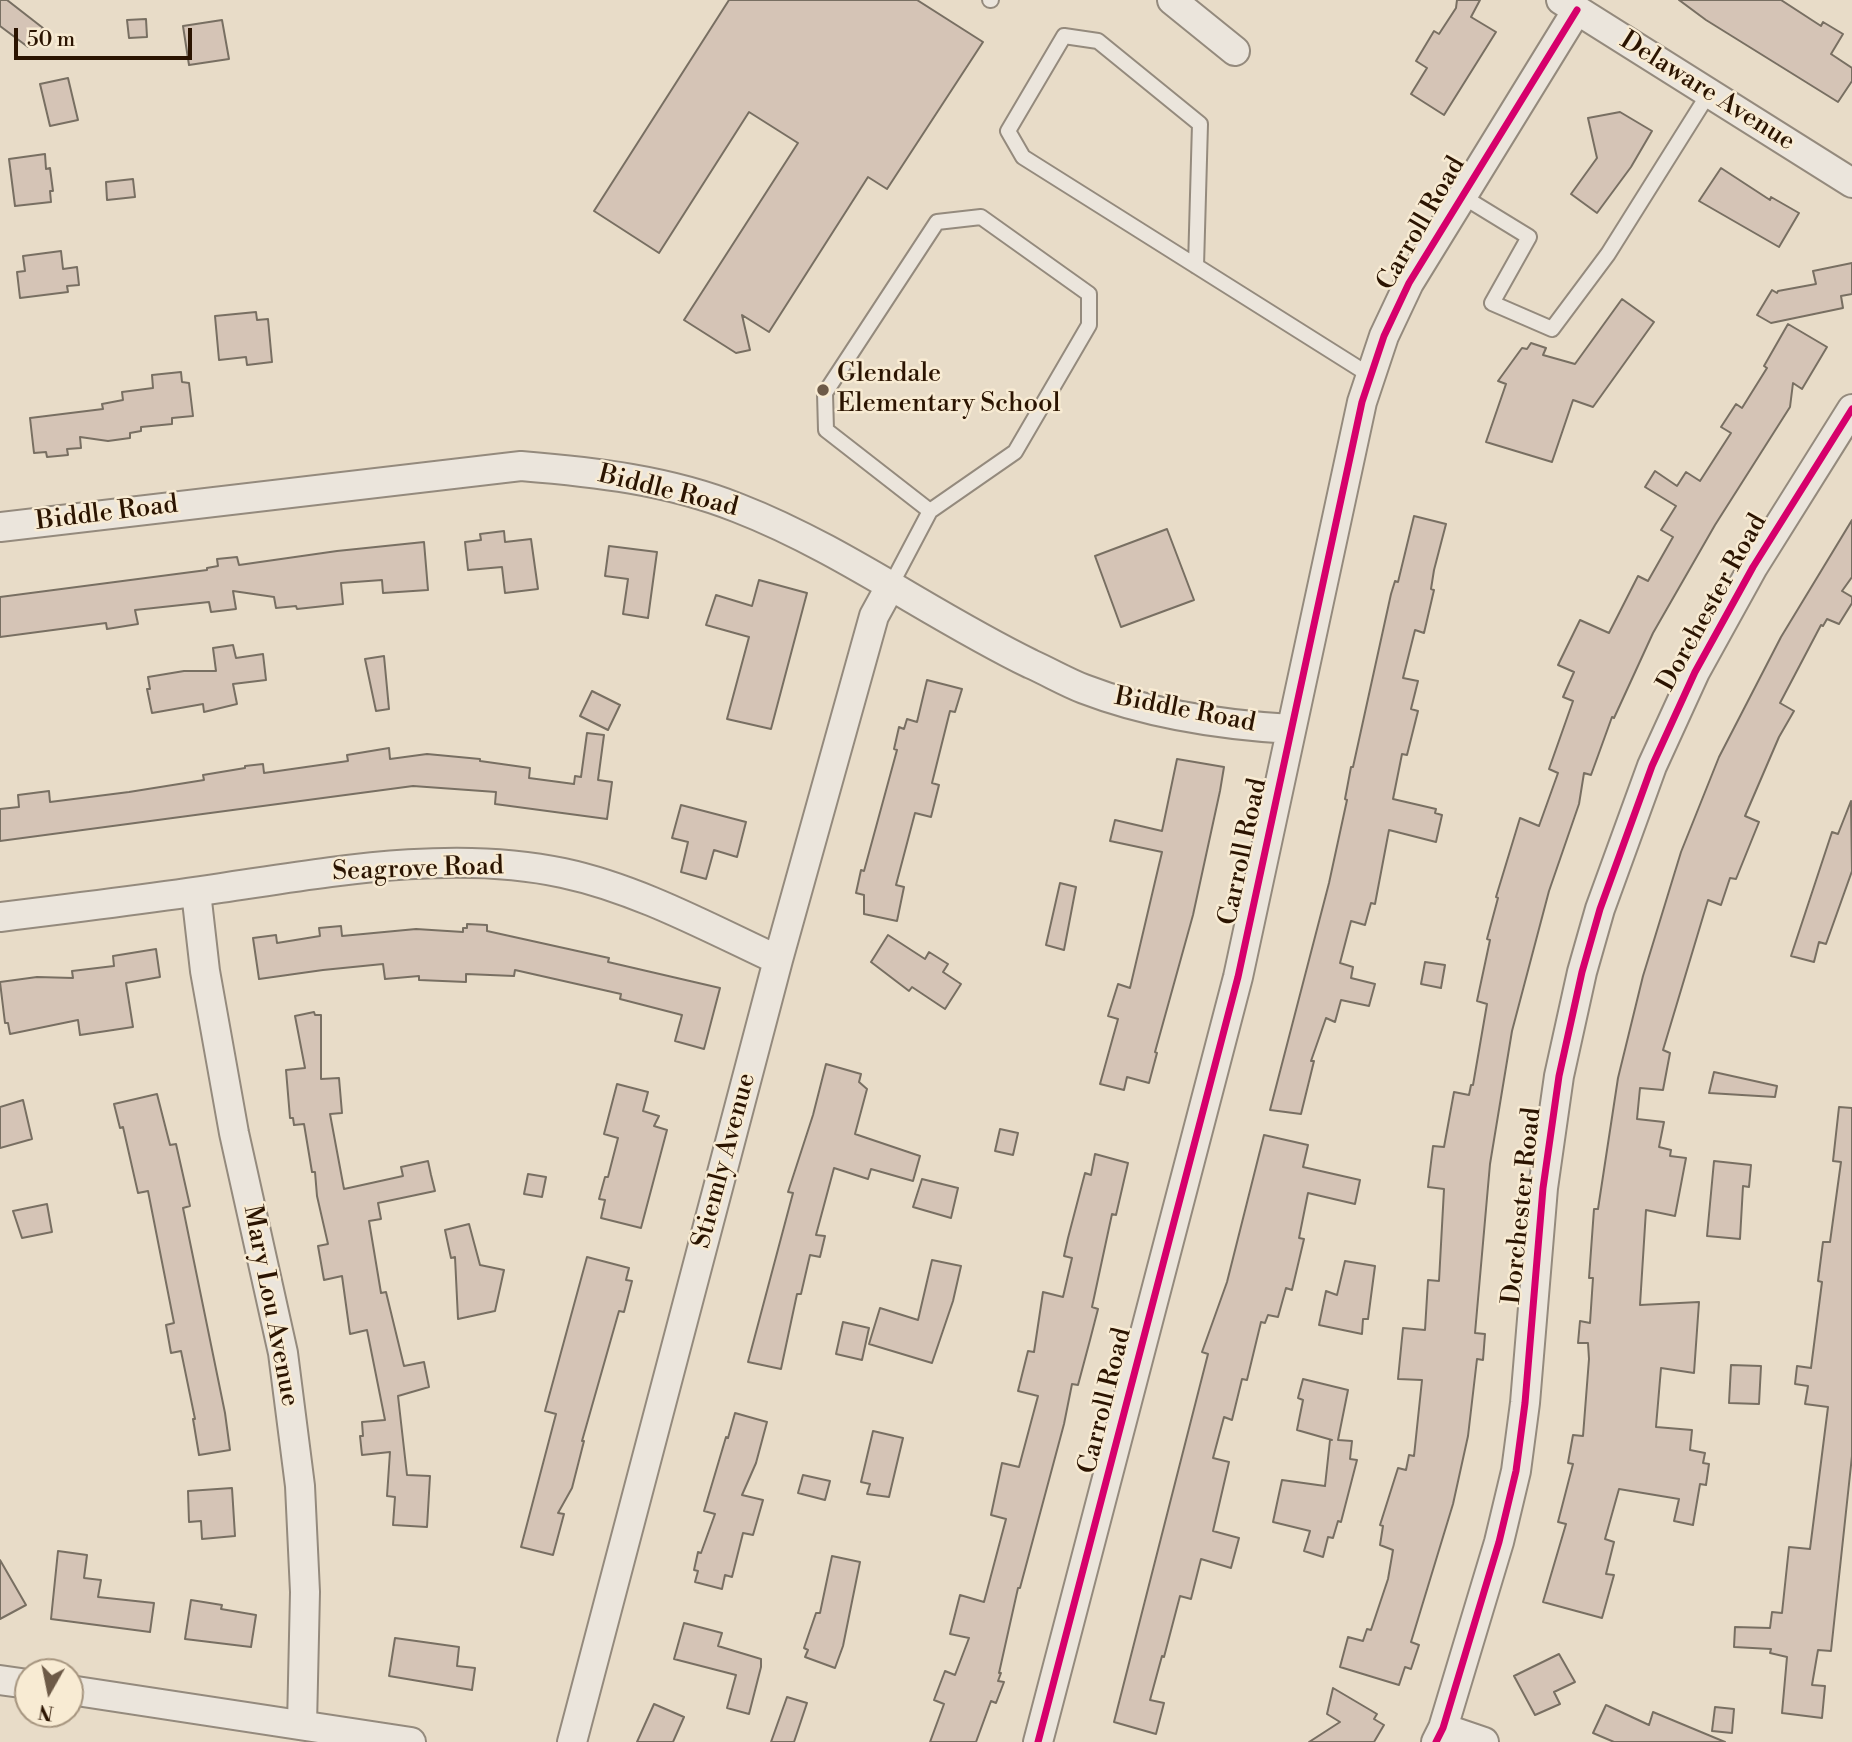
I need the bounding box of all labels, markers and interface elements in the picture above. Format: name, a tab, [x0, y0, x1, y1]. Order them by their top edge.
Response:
scale bar	[18, 14, 196, 58]
street label: Delaware Avenue	[1614, 26, 1800, 158]
text: 50 m	[27, 27, 75, 53]
street label: Carroll Road	[1371, 152, 1473, 296]
place label: Glendale Elementary School	[837, 359, 1060, 420]
marker: Glendale Elementary School	[815, 382, 831, 398]
street label: Biddle Road	[595, 460, 741, 524]
street label: Biddle Road	[34, 490, 180, 538]
street label: Dorchester Road	[1651, 509, 1775, 697]
street label: Biddle Road	[1112, 682, 1258, 740]
street label: Carroll Road	[1213, 776, 1275, 928]
street label: Seagrove Road	[332, 851, 504, 889]
street label: Stiemly Avenue	[687, 1070, 763, 1252]
street label: Dorchester Road	[1497, 1106, 1549, 1306]
street label: Mary Lou Avenue	[235, 1203, 305, 1409]
street label: Carroll Road	[1073, 1325, 1139, 1477]
north arrow	[14, 1658, 84, 1728]
text: N	[37, 1699, 55, 1725]

